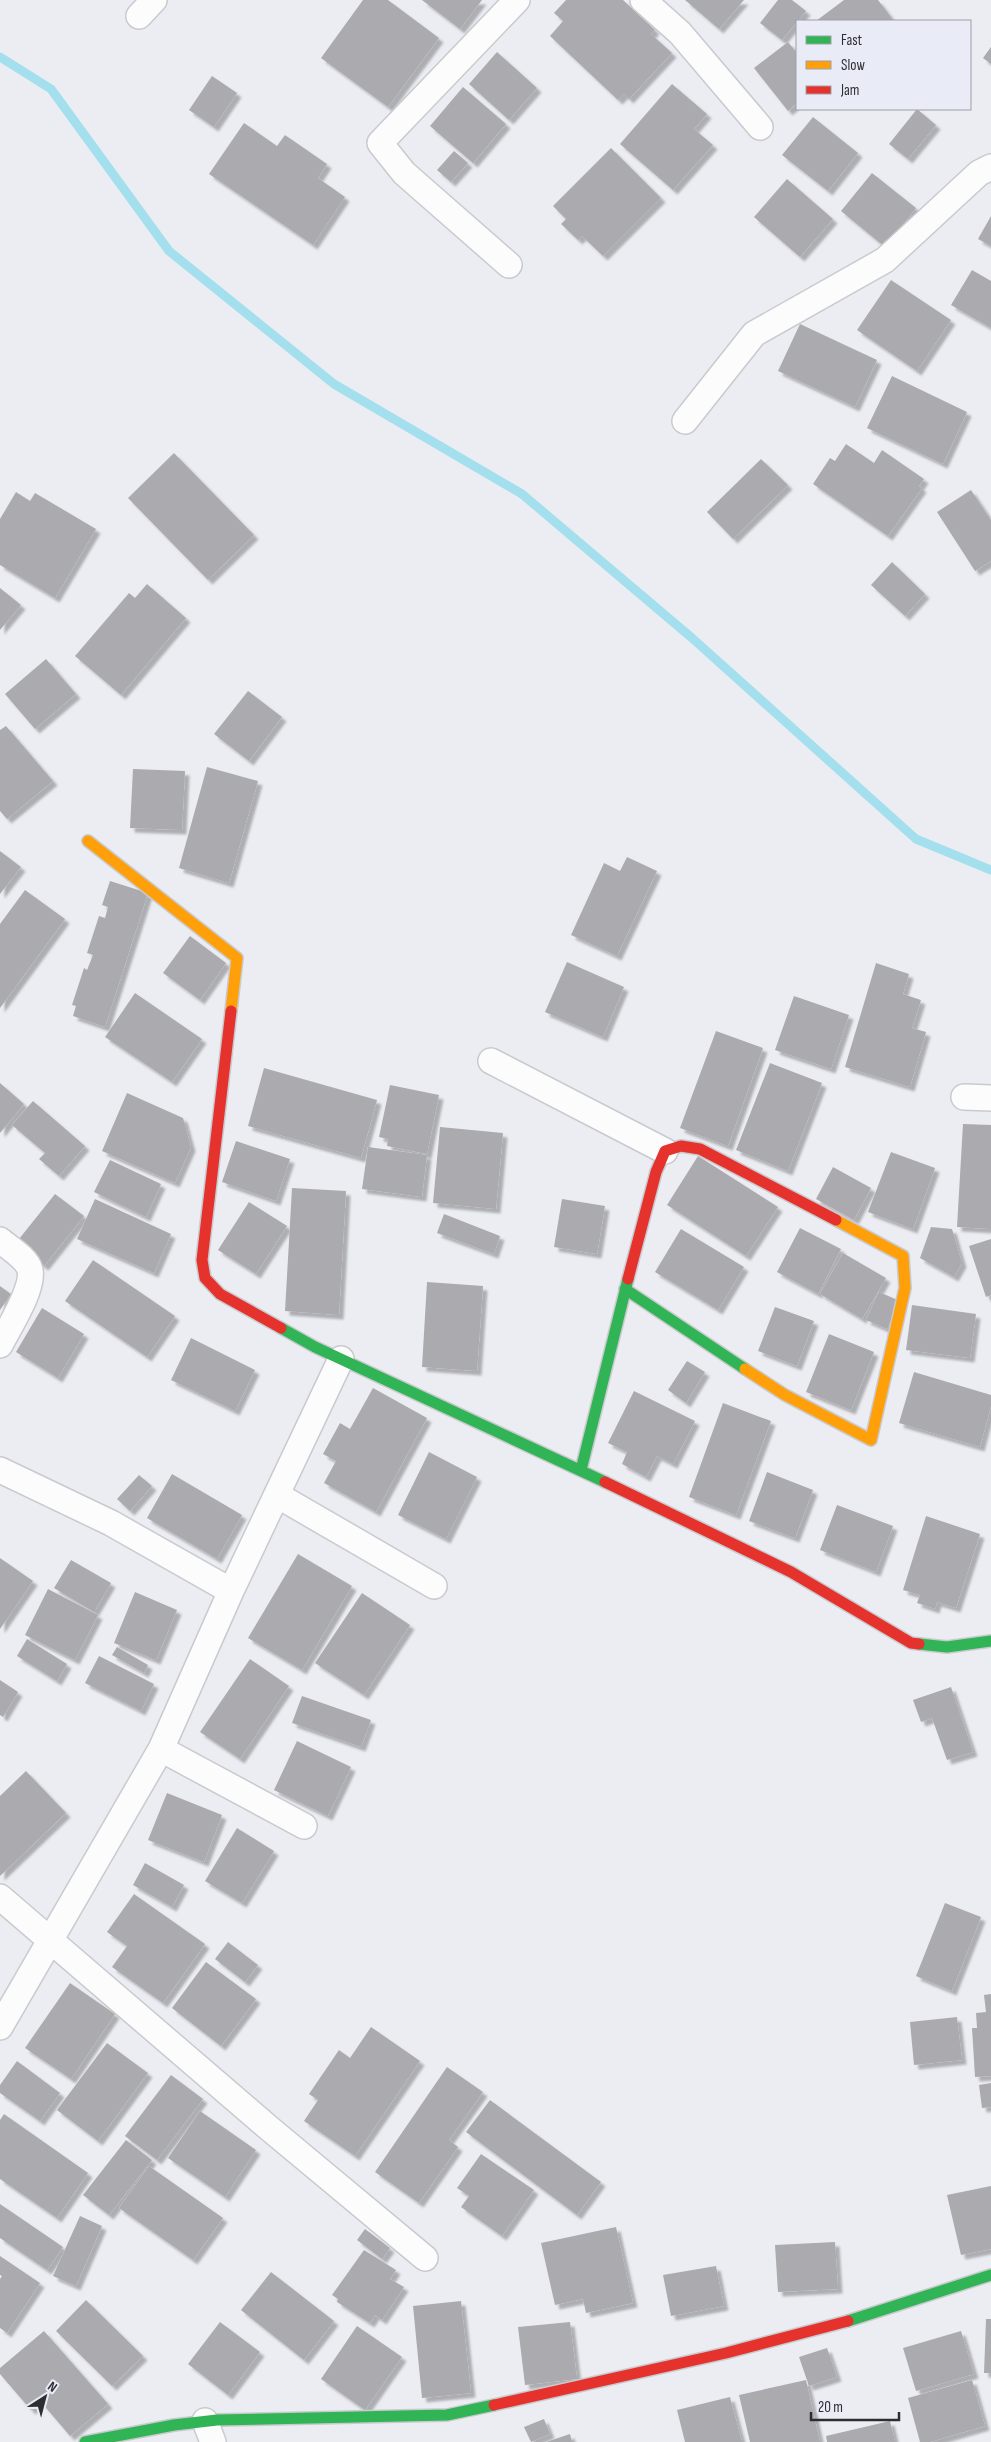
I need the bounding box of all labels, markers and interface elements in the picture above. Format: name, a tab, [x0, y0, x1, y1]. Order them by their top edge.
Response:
legend	[796, 20, 971, 110]
text: Fast	[841, 31, 863, 50]
text: Slow	[841, 56, 865, 75]
text: Jam	[840, 81, 859, 100]
north arrow	[20, 2372, 70, 2422]
text: N	[44, 2378, 60, 2396]
scale bar	[811, 2390, 898, 2422]
text: 20 m	[818, 2398, 843, 2417]

